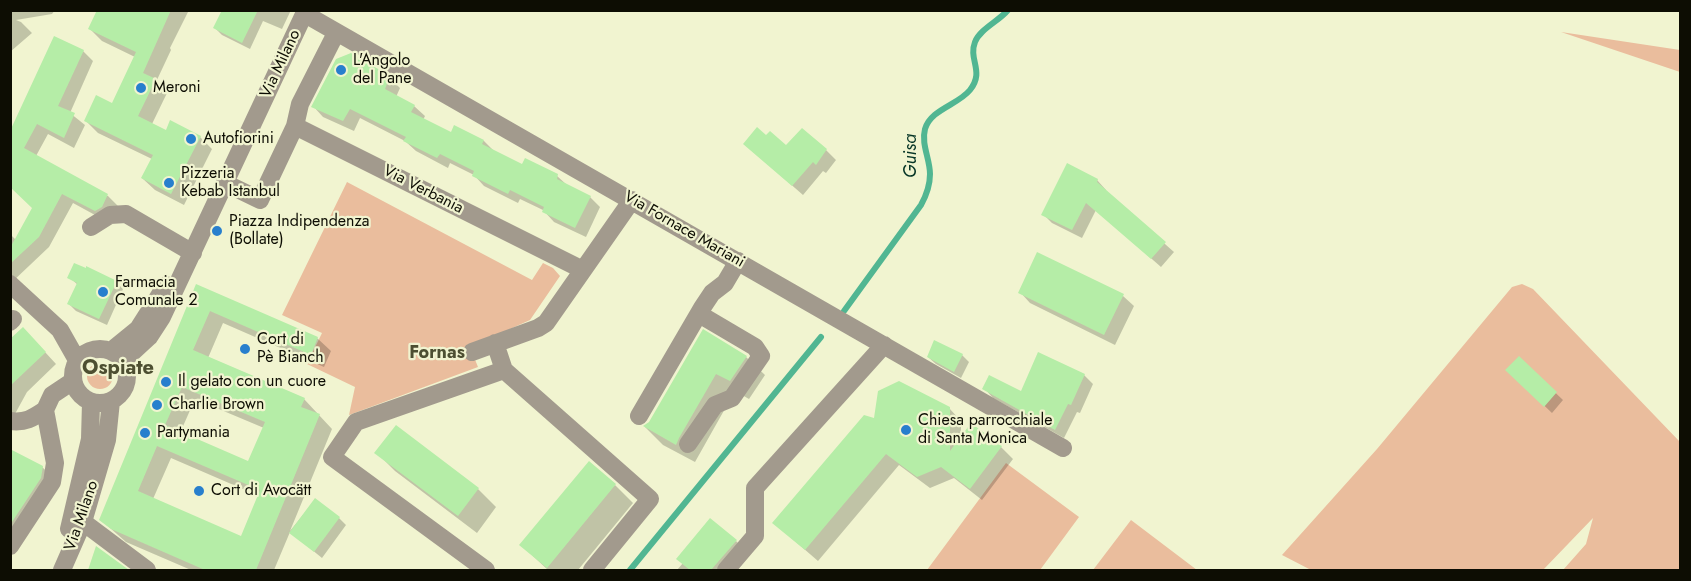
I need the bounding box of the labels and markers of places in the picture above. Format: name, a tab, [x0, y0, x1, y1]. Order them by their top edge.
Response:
place label: L'Angolo del Pane	[353, 51, 411, 89]
marker: L'Angolo del Pane	[334, 63, 348, 77]
place label: Meroni	[153, 78, 201, 98]
marker: Meroni	[134, 81, 148, 95]
place label: Autofiorini	[203, 129, 274, 149]
marker: Autofiorini	[184, 132, 198, 146]
place label: Pizzeria Kebab Istanbul	[181, 164, 280, 202]
marker: Pizzeria Kebab Istanbul	[162, 176, 176, 190]
place label: Piazza Indipendenza (Bollate)	[229, 212, 369, 250]
marker: Piazza Indipendenza (Bollate)	[210, 224, 224, 238]
place label: Farmacia Comunale 2	[115, 273, 197, 311]
marker: Farmacia Comunale 2	[96, 285, 110, 299]
place label: Cort di Pè Bianch	[257, 330, 324, 368]
marker: Cort di Pè Bianch	[238, 342, 252, 356]
place label: Il gelato con un cuore	[178, 372, 326, 392]
marker: Il gelato con un cuore	[159, 375, 173, 389]
place label: Charlie Brown	[169, 395, 264, 415]
marker: Charlie Brown	[150, 398, 164, 412]
place label: Chiesa parrocchiale di Santa Monica	[918, 411, 1052, 449]
place label: Partymania	[157, 423, 230, 443]
marker: Chiesa parrocchiale di Santa Monica	[899, 423, 913, 437]
marker: Partymania	[138, 426, 152, 440]
place label: Cort di Avocätt	[211, 481, 311, 501]
marker: Cort di Avocätt	[192, 484, 206, 498]

